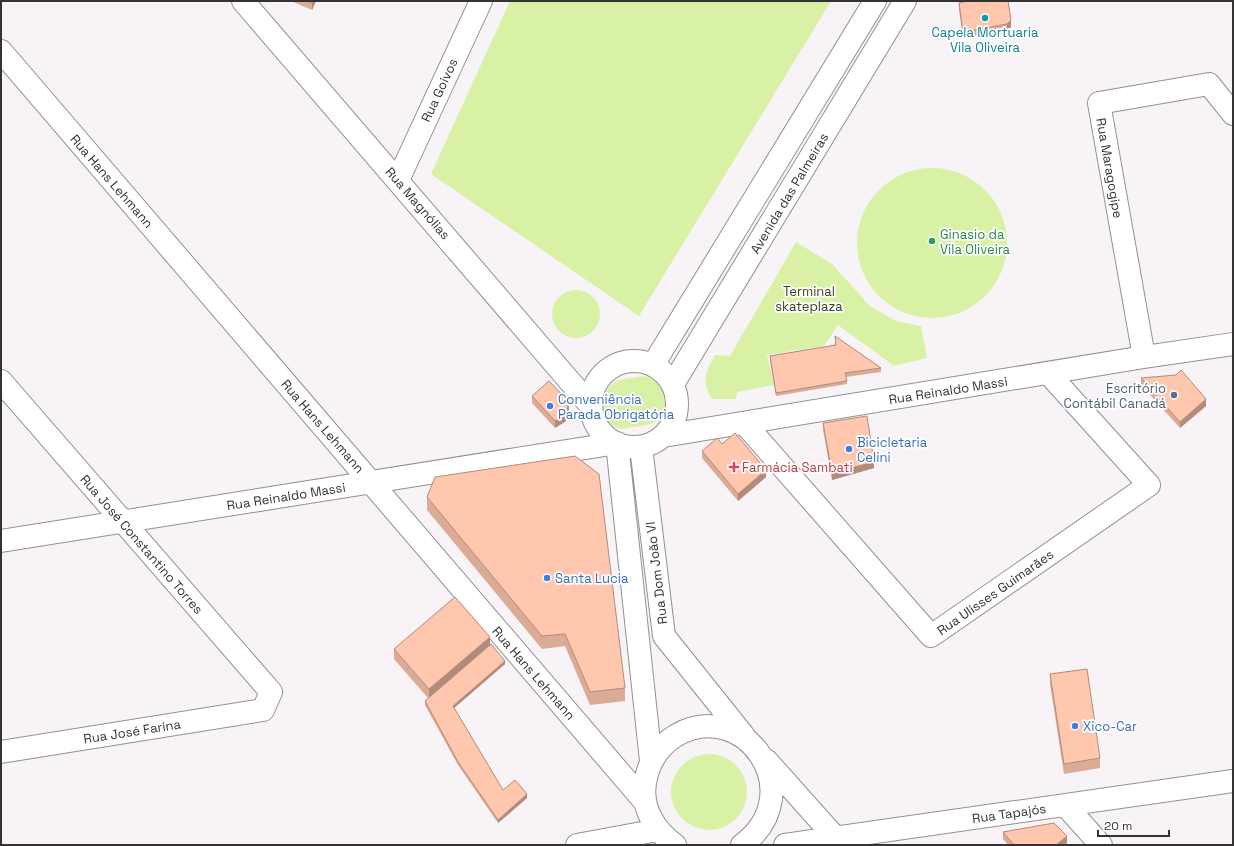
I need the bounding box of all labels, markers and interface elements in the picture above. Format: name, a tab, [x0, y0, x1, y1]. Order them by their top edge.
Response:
marker: Capela Mortuaria Vila Oliveira	[980, 13, 990, 23]
place label: Capela Mortuaria Vila Oliveira	[931, 24, 1039, 56]
street label: Rua Goivos	[417, 55, 462, 125]
street label: Rua Maragogipe	[1092, 117, 1127, 220]
street label: Avenida das Palmeiras	[747, 130, 832, 257]
street label: Rua Hans Lehmann	[66, 131, 157, 232]
street label: Rua Magnólias	[382, 164, 454, 243]
place label: Ginasio da Vila Oliveira	[940, 226, 1011, 258]
marker: Ginasio da Vila Oliveira	[927, 236, 937, 246]
park label: Terminal skateplaza	[775, 283, 843, 315]
street label: Rua Reinaldo Massi	[887, 373, 1009, 408]
street label: Rua Hans Lehmann	[277, 376, 368, 477]
place label: Escritório Contábil Canadá	[1063, 380, 1167, 412]
marker: Escritório Contábil Canadá	[1169, 390, 1179, 400]
place label: Conveniência Parada Obrigatória	[558, 391, 675, 423]
marker: Conveniência Parada Obrigatória	[545, 401, 555, 411]
place label: Bicicletaria Celini	[857, 434, 928, 466]
marker: Bicicletaria Celini	[844, 444, 854, 454]
place label: Farmácia Sambati	[742, 459, 853, 476]
marker: Farmácia Sambati	[729, 462, 739, 472]
street label: Rua José Constantino Torres	[76, 471, 207, 618]
street label: Rua Reinaldo Massi	[225, 479, 347, 514]
street label: Rua Dom João VI	[642, 521, 671, 625]
street label: Rua Ulisses Guimarães	[934, 546, 1057, 639]
place label: Santa Lucia	[555, 570, 629, 587]
marker: Santa Lucia	[542, 573, 552, 583]
street label: Rua Hans Lehmann	[488, 623, 579, 724]
street label: Rua José Farina	[82, 715, 182, 748]
place label: Xico-Car	[1083, 718, 1137, 735]
marker: Xico-Car	[1070, 721, 1080, 731]
street label: Rua Tapajós	[971, 800, 1047, 827]
scale bar	[1098, 812, 1169, 838]
text: 20 m	[1104, 818, 1132, 834]

